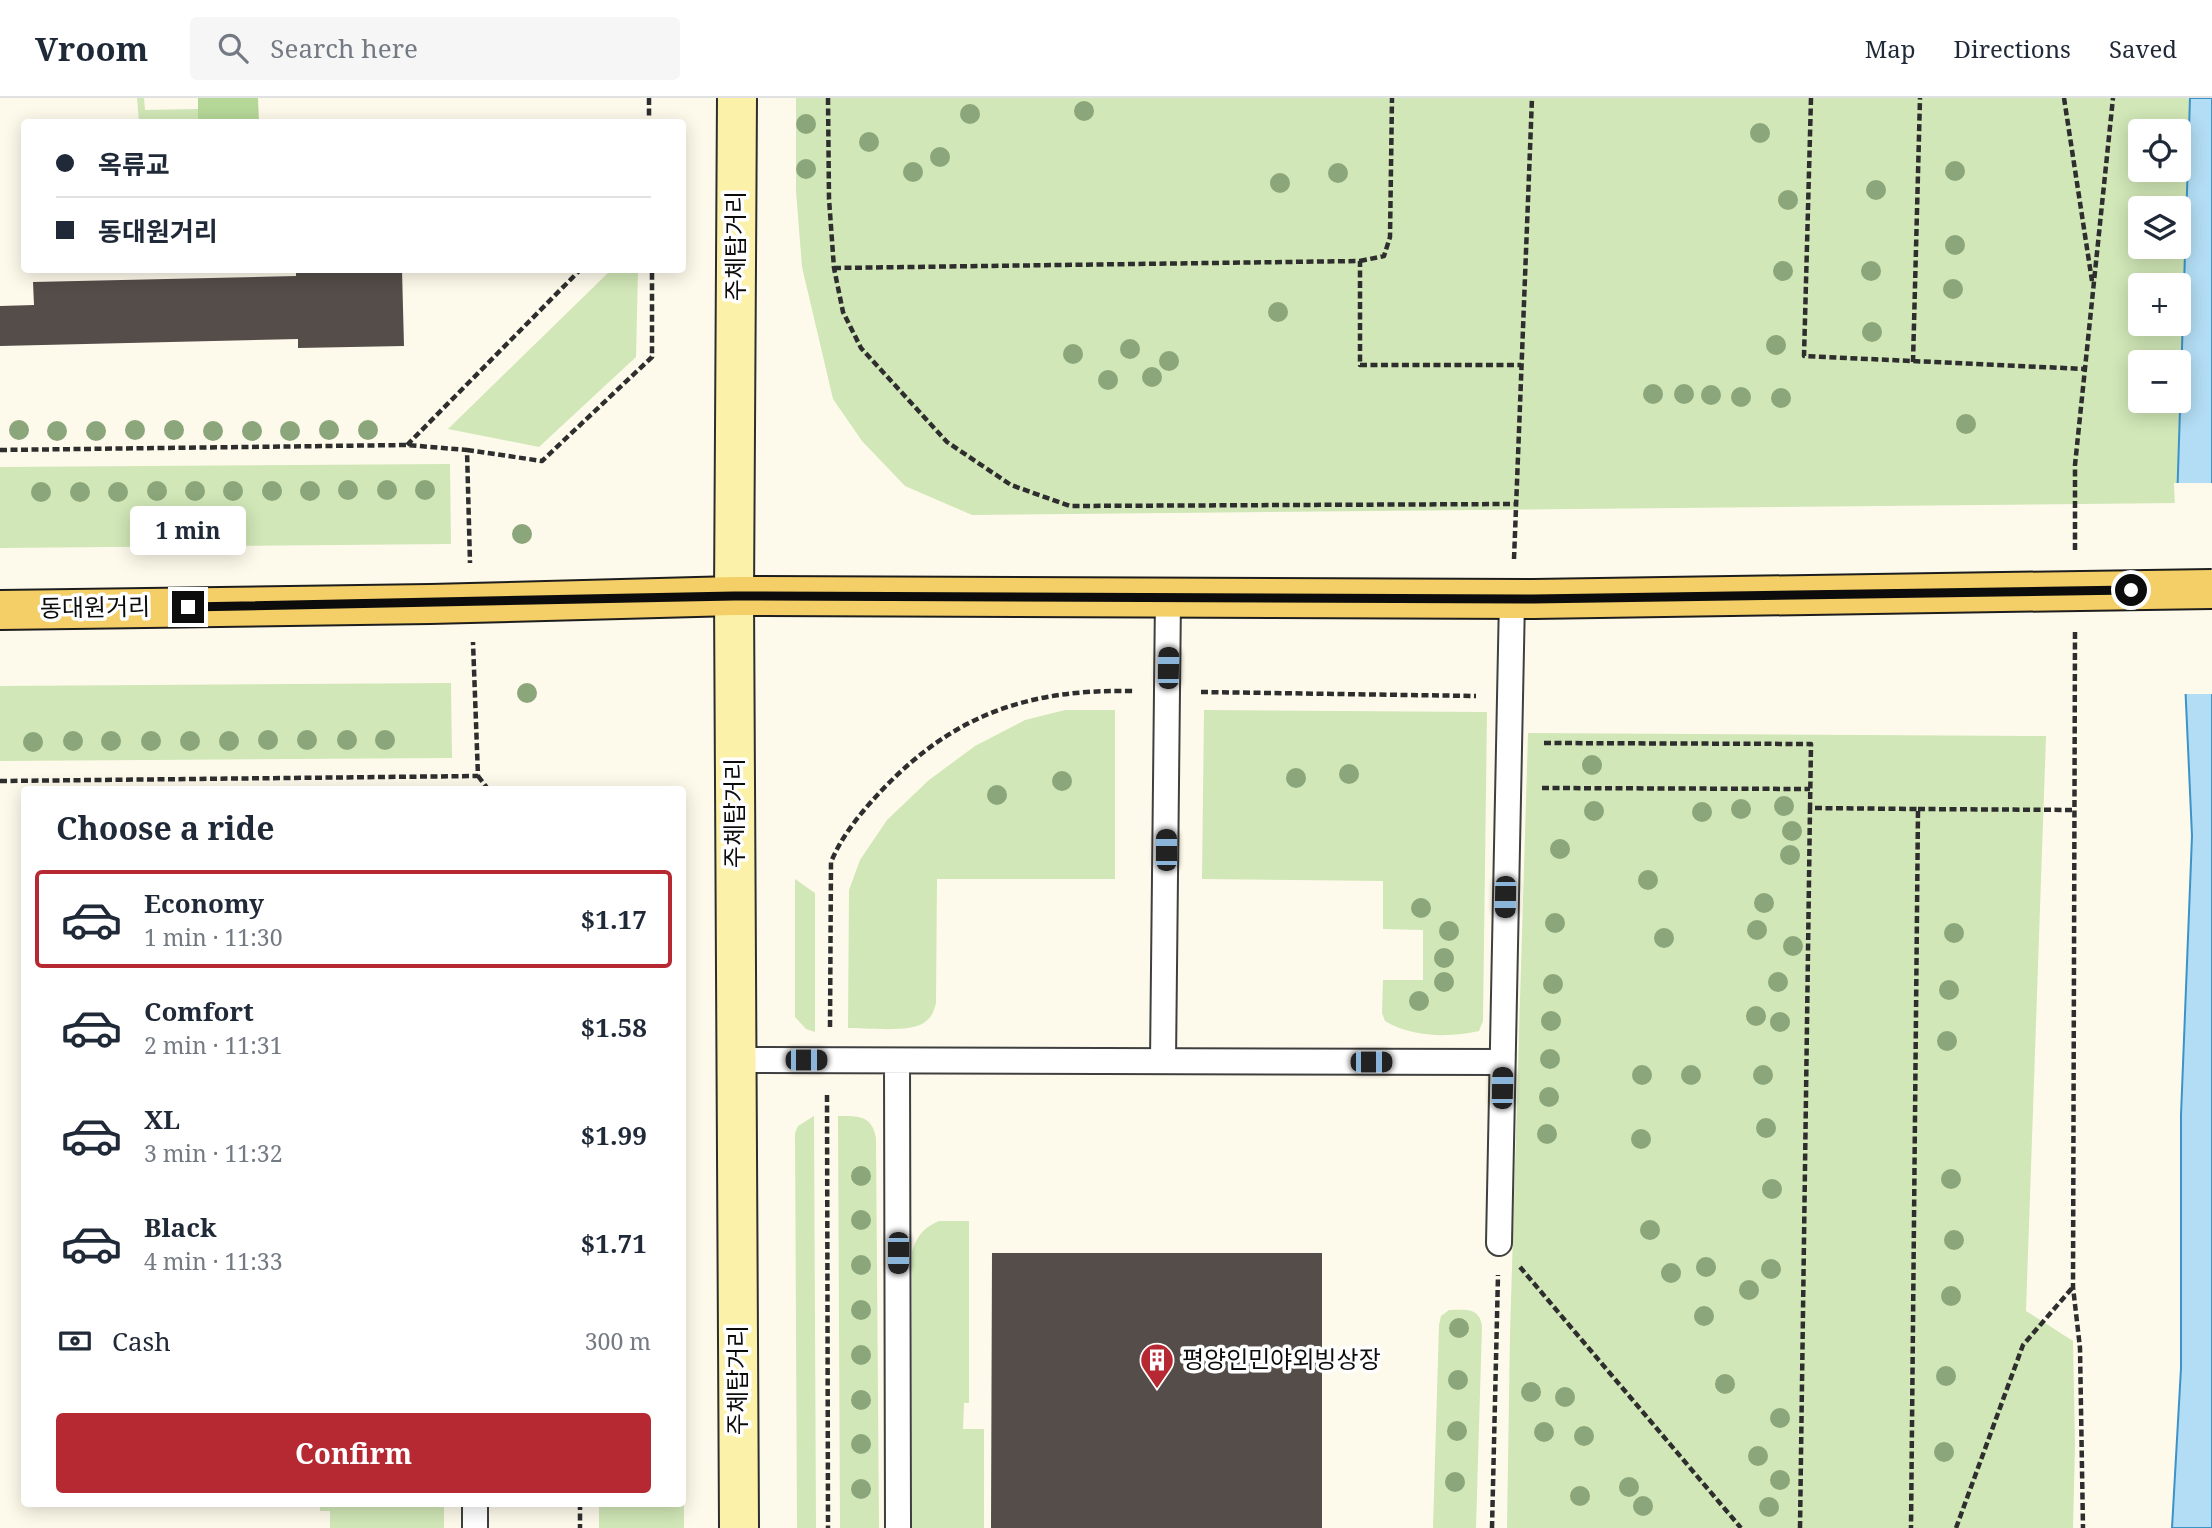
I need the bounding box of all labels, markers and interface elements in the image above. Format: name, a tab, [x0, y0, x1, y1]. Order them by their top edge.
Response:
search box	[190, 17, 680, 80]
text: Vroom	[35, 26, 148, 71]
icon: search	[214, 29, 252, 67]
text: Search here	[270, 30, 418, 66]
text: Map	[1865, 32, 1916, 65]
text: Directions	[1954, 32, 2071, 65]
text: Saved	[2109, 32, 2177, 65]
map controls	[2128, 119, 2191, 413]
button: locate	[2128, 119, 2191, 182]
text: 옥류교	[98, 146, 170, 182]
street label: 주체탑거리	[718, 191, 751, 301]
button: layers	[2128, 196, 2191, 259]
text: 동대원거리	[98, 213, 218, 249]
button: +	[2128, 273, 2191, 336]
button: −	[2128, 350, 2191, 413]
callout: 1 min	[130, 505, 246, 554]
text: 1 min	[155, 514, 221, 546]
route start	[2115, 574, 2147, 606]
street label: 동대원거리	[39, 589, 150, 624]
route end	[172, 591, 204, 623]
car	[1158, 647, 1179, 689]
street label: 주체탑거리	[717, 758, 750, 868]
text: Choose a ride	[56, 806, 275, 849]
car	[1156, 829, 1177, 871]
car	[1495, 876, 1516, 918]
text: Economy	[144, 885, 264, 921]
icon: car	[60, 888, 123, 951]
text: $1.17	[581, 901, 647, 937]
text: 1 min · 11:30	[144, 921, 282, 953]
text: Comfort	[144, 993, 254, 1029]
icon: car	[60, 996, 123, 1059]
text: $1.58	[581, 1009, 647, 1045]
text: 2 min · 11:31	[144, 1029, 282, 1061]
car	[786, 1050, 828, 1071]
car	[1351, 1052, 1393, 1073]
car	[1492, 1067, 1513, 1109]
text: XL	[144, 1101, 180, 1137]
icon: car	[60, 1104, 123, 1167]
text: $1.99	[581, 1117, 647, 1153]
text: 3 min · 11:32	[144, 1137, 282, 1169]
text: Black	[144, 1209, 217, 1245]
icon: car	[60, 1212, 123, 1275]
text: $1.71	[581, 1225, 647, 1261]
car	[888, 1232, 909, 1274]
text: 4 min · 11:33	[144, 1245, 282, 1277]
icon: cash	[56, 1322, 94, 1360]
text: Cash	[112, 1323, 171, 1359]
text: 300 m	[585, 1325, 651, 1357]
street label: 주체탑거리	[720, 1325, 753, 1435]
building icon: 평양인민야외빙상장	[1138, 1341, 1176, 1390]
place label: 평양인민야외빙상장	[1182, 1342, 1381, 1375]
button: Confirm	[56, 1413, 651, 1493]

